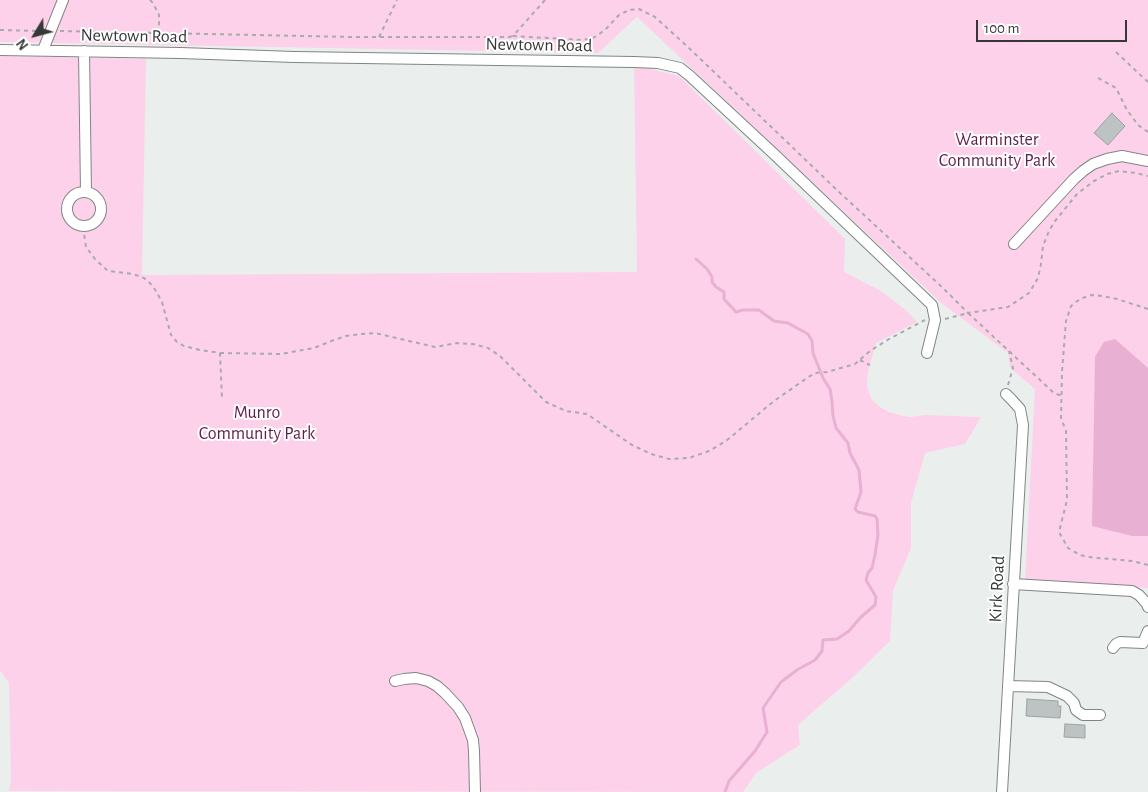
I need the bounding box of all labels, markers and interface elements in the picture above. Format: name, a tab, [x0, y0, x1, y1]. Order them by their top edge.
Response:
north arrow	[10, 10, 60, 60]
scale bar	[978, 10, 1129, 42]
text: 100 m	[984, 21, 1019, 36]
street label: Newtown Road	[81, 24, 187, 48]
street label: Newtown Road	[486, 33, 592, 57]
text: N	[15, 36, 32, 52]
park label: Warminster Community Park	[939, 129, 1055, 172]
park label: Munro Community Park	[199, 402, 315, 444]
street label: Kirk Road	[984, 555, 1010, 623]

